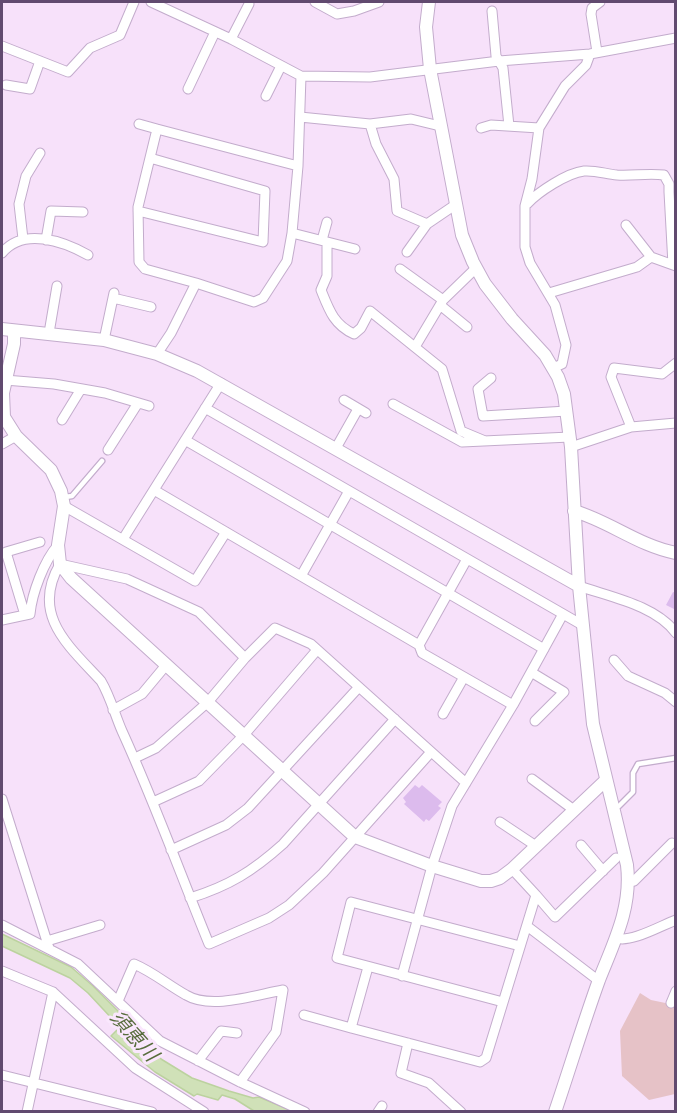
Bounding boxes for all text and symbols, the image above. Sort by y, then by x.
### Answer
water label: 須恵川 [104,1007,162,1067]

